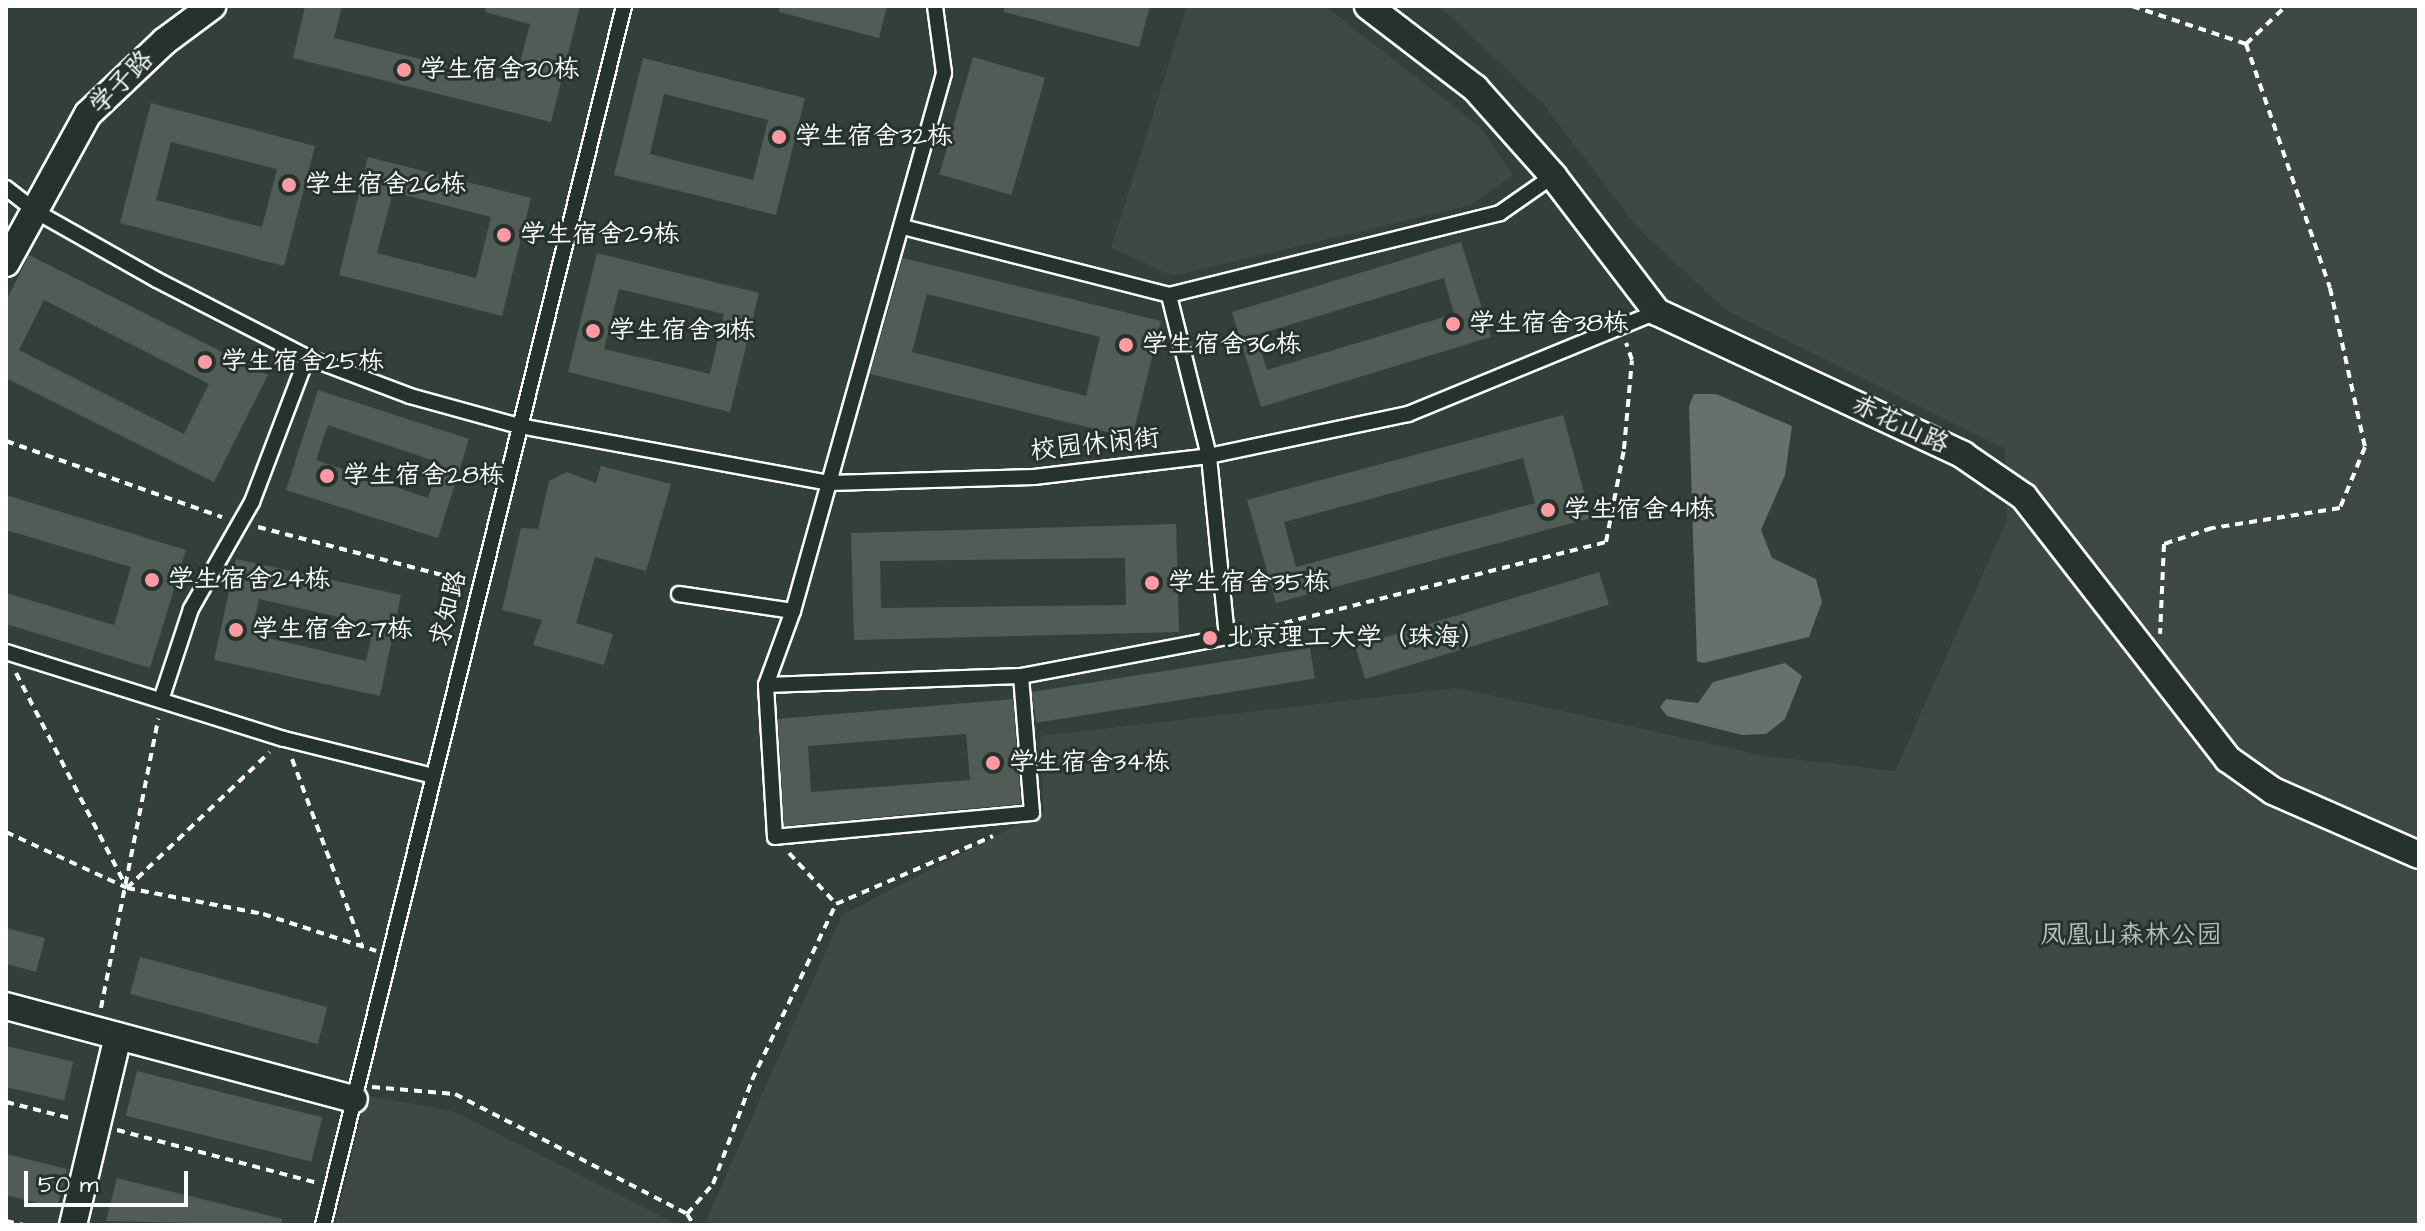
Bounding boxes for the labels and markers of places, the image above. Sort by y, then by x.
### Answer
place label: 学生宿舍30栋 [420,54,580,86]
marker: 学生宿舍30栋 [395,61,413,79]
place label: 学生宿舍32栋 [795,121,953,153]
marker: 学生宿舍32栋 [770,128,788,146]
place label: 学生宿舍26栋 [305,169,466,201]
marker: 学生宿舍26栋 [280,176,298,194]
place label: 学生宿舍29栋 [520,219,680,251]
marker: 学生宿舍29栋 [495,226,513,244]
place label: 学生宿舍38栋 [1469,308,1629,340]
place label: 学生宿舍31栋 [609,315,756,347]
marker: 学生宿舍38栋 [1444,315,1462,333]
marker: 学生宿舍31栋 [584,322,602,340]
place label: 学生宿舍36栋 [1142,329,1302,361]
marker: 学生宿舍36栋 [1117,336,1135,354]
place label: 学生宿舍25栋 [221,346,384,378]
marker: 学生宿舍25栋 [196,353,214,371]
place label: 学生宿舍28栋 [343,460,505,492]
marker: 学生宿舍28栋 [318,467,336,485]
place label: 学生宿舍41栋 [1564,494,1715,526]
marker: 学生宿舍41栋 [1539,501,1557,519]
place label: 学生宿舍24栋 [168,564,331,596]
place label: 学生宿舍35栋 [1168,567,1330,599]
marker: 学生宿舍24栋 [143,571,161,589]
marker: 学生宿舍35栋 [1143,574,1161,592]
place label: 学生宿舍27栋 [252,614,413,646]
marker: 学生宿舍27栋 [227,621,245,639]
place label: 北京理工大学（珠海） [1226,622,1486,654]
marker: 北京理工大学（珠海） [1201,629,1219,647]
place label: 学生宿舍34栋 [1009,747,1170,779]
marker: 学生宿舍34栋 [984,754,1002,772]

